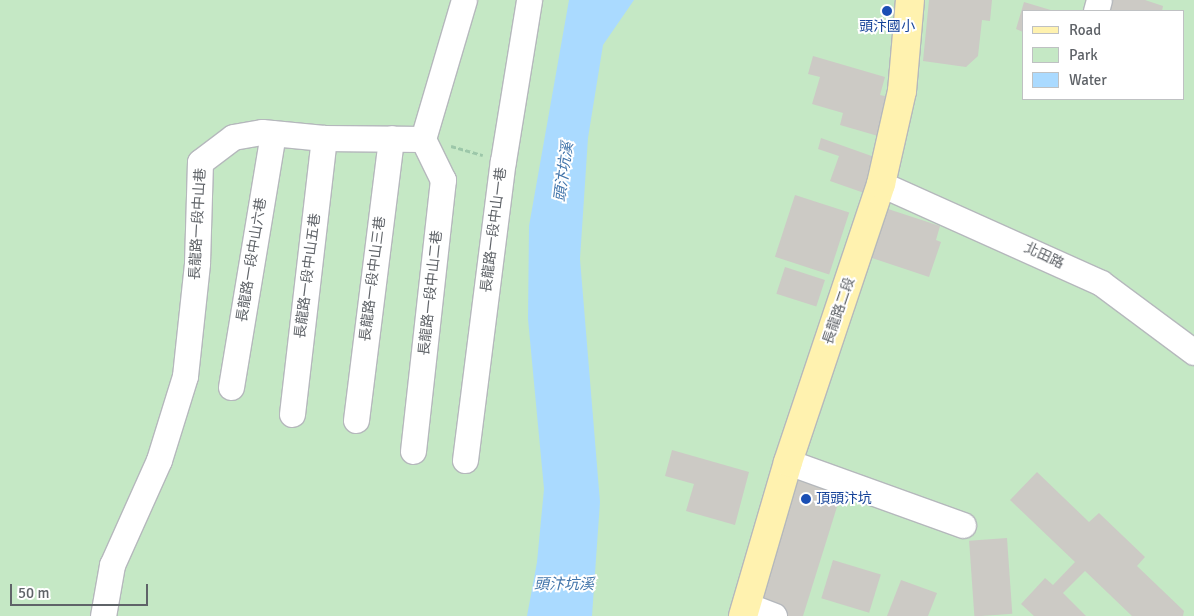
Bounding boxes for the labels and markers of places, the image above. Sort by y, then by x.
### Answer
marker: 頭汴國小 [881,5,893,17]
place label: 頭汴國小 [859,19,915,35]
place label: 頂頭汴坑 [816,491,872,507]
marker: 頂頭汴坑 [800,493,812,505]

